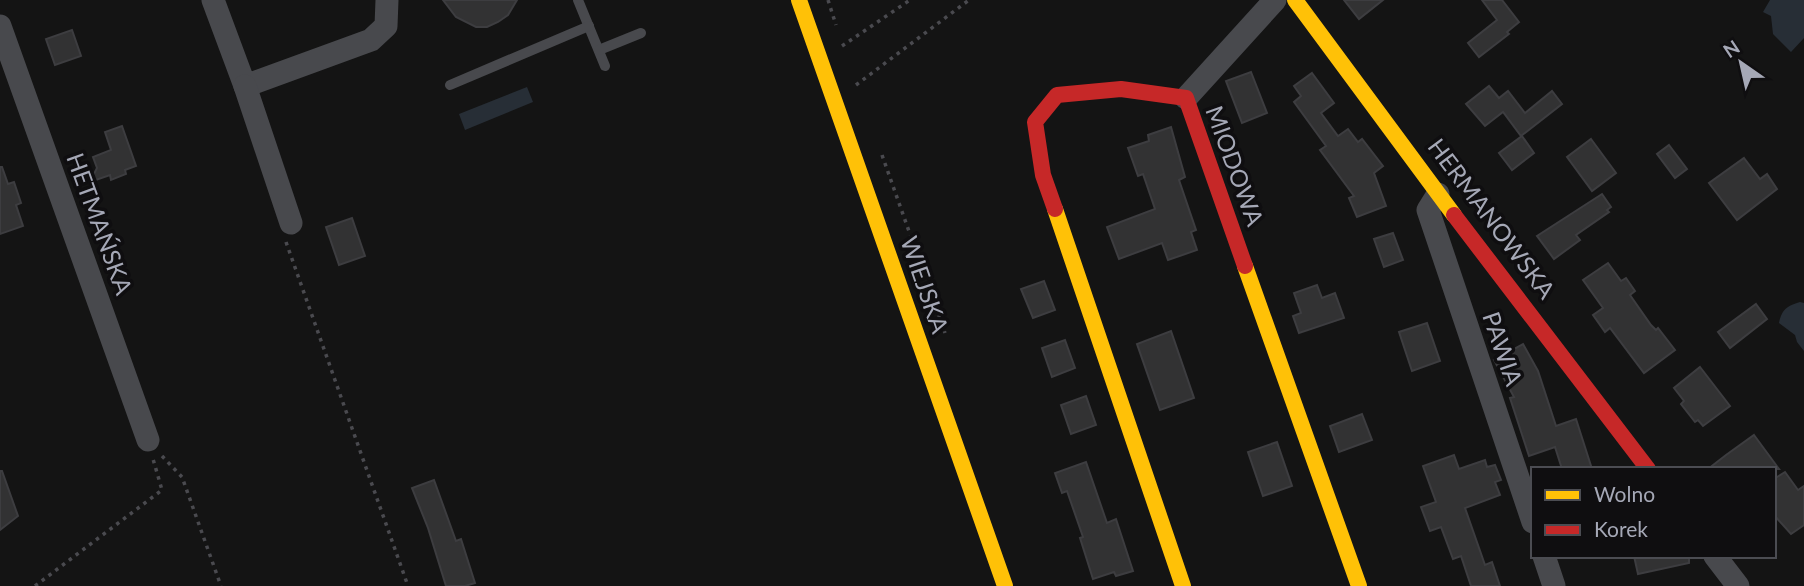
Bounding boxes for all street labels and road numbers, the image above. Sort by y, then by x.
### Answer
street label: MIODOWA [1200,102,1271,230]
street label: HERMANOWSKA [1423,132,1562,304]
street label: HETMAŃSKA [61,149,140,299]
street label: WIEJSKA [895,232,956,338]
street label: PAWIA [1477,308,1530,390]

